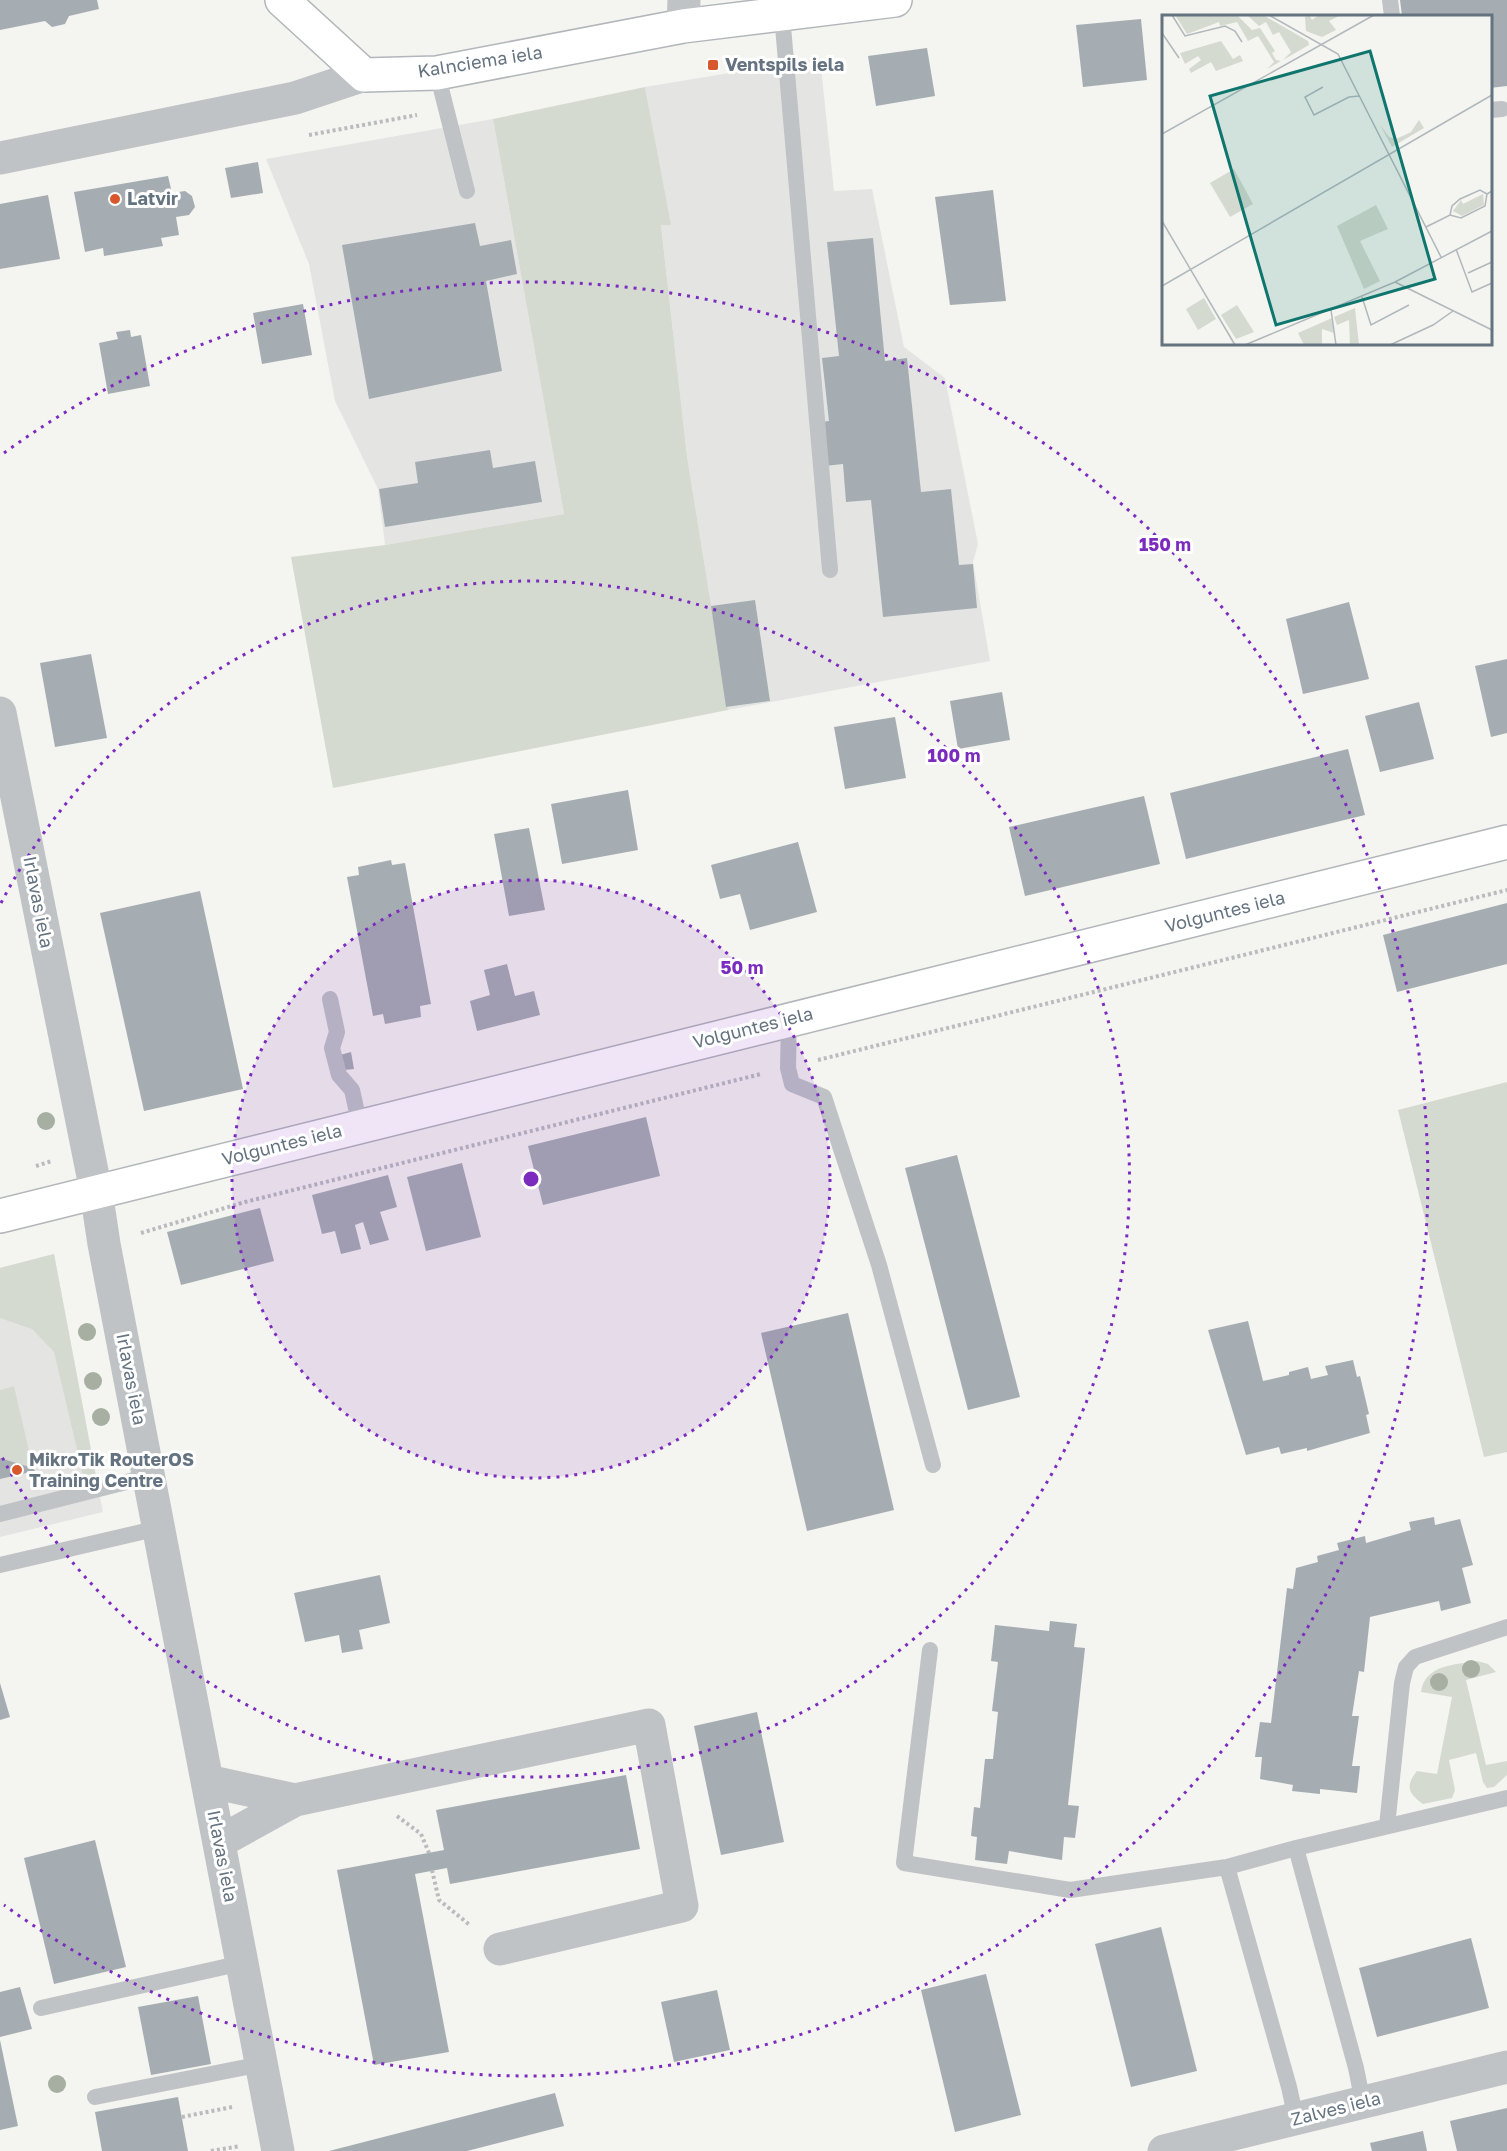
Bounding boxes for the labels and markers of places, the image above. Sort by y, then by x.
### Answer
place label: Ventspils iela [725,53,844,75]
marker: Ventspils iela [706,58,720,72]
place label: Latvir [127,187,178,209]
marker: Latvir [108,192,122,206]
centre of rings [521,1169,541,1189]
place label: MikroTik RouterOS Training Centre [29,1448,194,1491]
marker: MikroTik RouterOS Training Centre [10,1463,24,1477]

